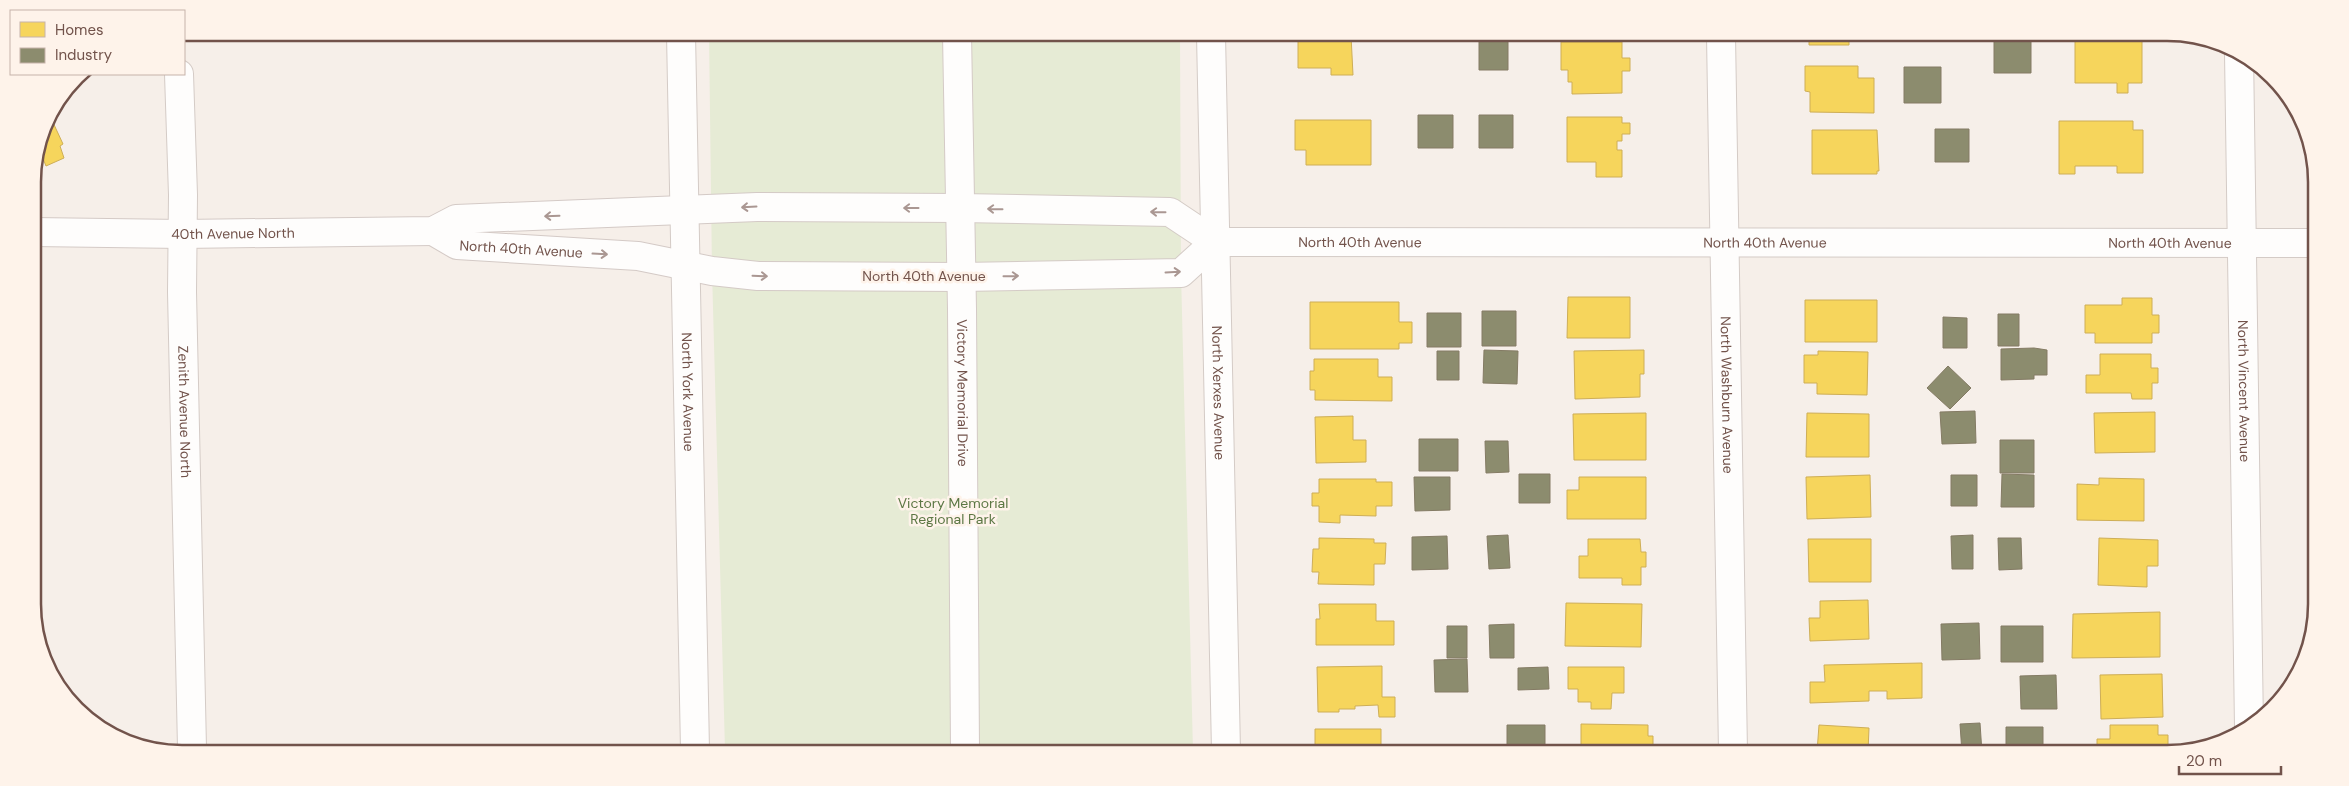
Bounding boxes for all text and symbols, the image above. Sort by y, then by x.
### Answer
legend [10,10,185,75]
text: Homes [55,20,104,40]
text: Industry [55,45,113,65]
one-way arrow [741,203,757,212]
one-way arrow [904,203,920,213]
one-way arrow [988,204,1004,214]
one-way arrow [1150,207,1166,217]
one-way arrow [544,211,560,220]
street label: 40th Avenue North [171,224,295,243]
street label: North 40th Avenue [1298,233,1422,251]
street label: North 40th Avenue [1703,233,1827,252]
street label: North 40th Avenue [2108,234,2232,252]
street label: North 40th Avenue [459,236,583,262]
one-way arrow [591,249,607,258]
street label: North 40th Avenue [862,267,986,285]
one-way arrow [1164,268,1180,277]
one-way arrow [752,271,768,280]
one-way arrow [1002,271,1018,281]
street label: North Washburn Avenue [1717,316,1737,474]
street label: Victory Memorial Drive [953,319,972,467]
street label: North Vincent Avenue [2234,320,2254,462]
street label: North Xerxes Avenue [1208,325,1229,460]
street label: North York Avenue [678,332,698,452]
street label: Zenith Avenue North [174,346,195,478]
park label: Victory Memorial Regional Park [898,494,1008,528]
scale bar [2179,744,2282,776]
text: 20 m [2186,751,2222,771]

